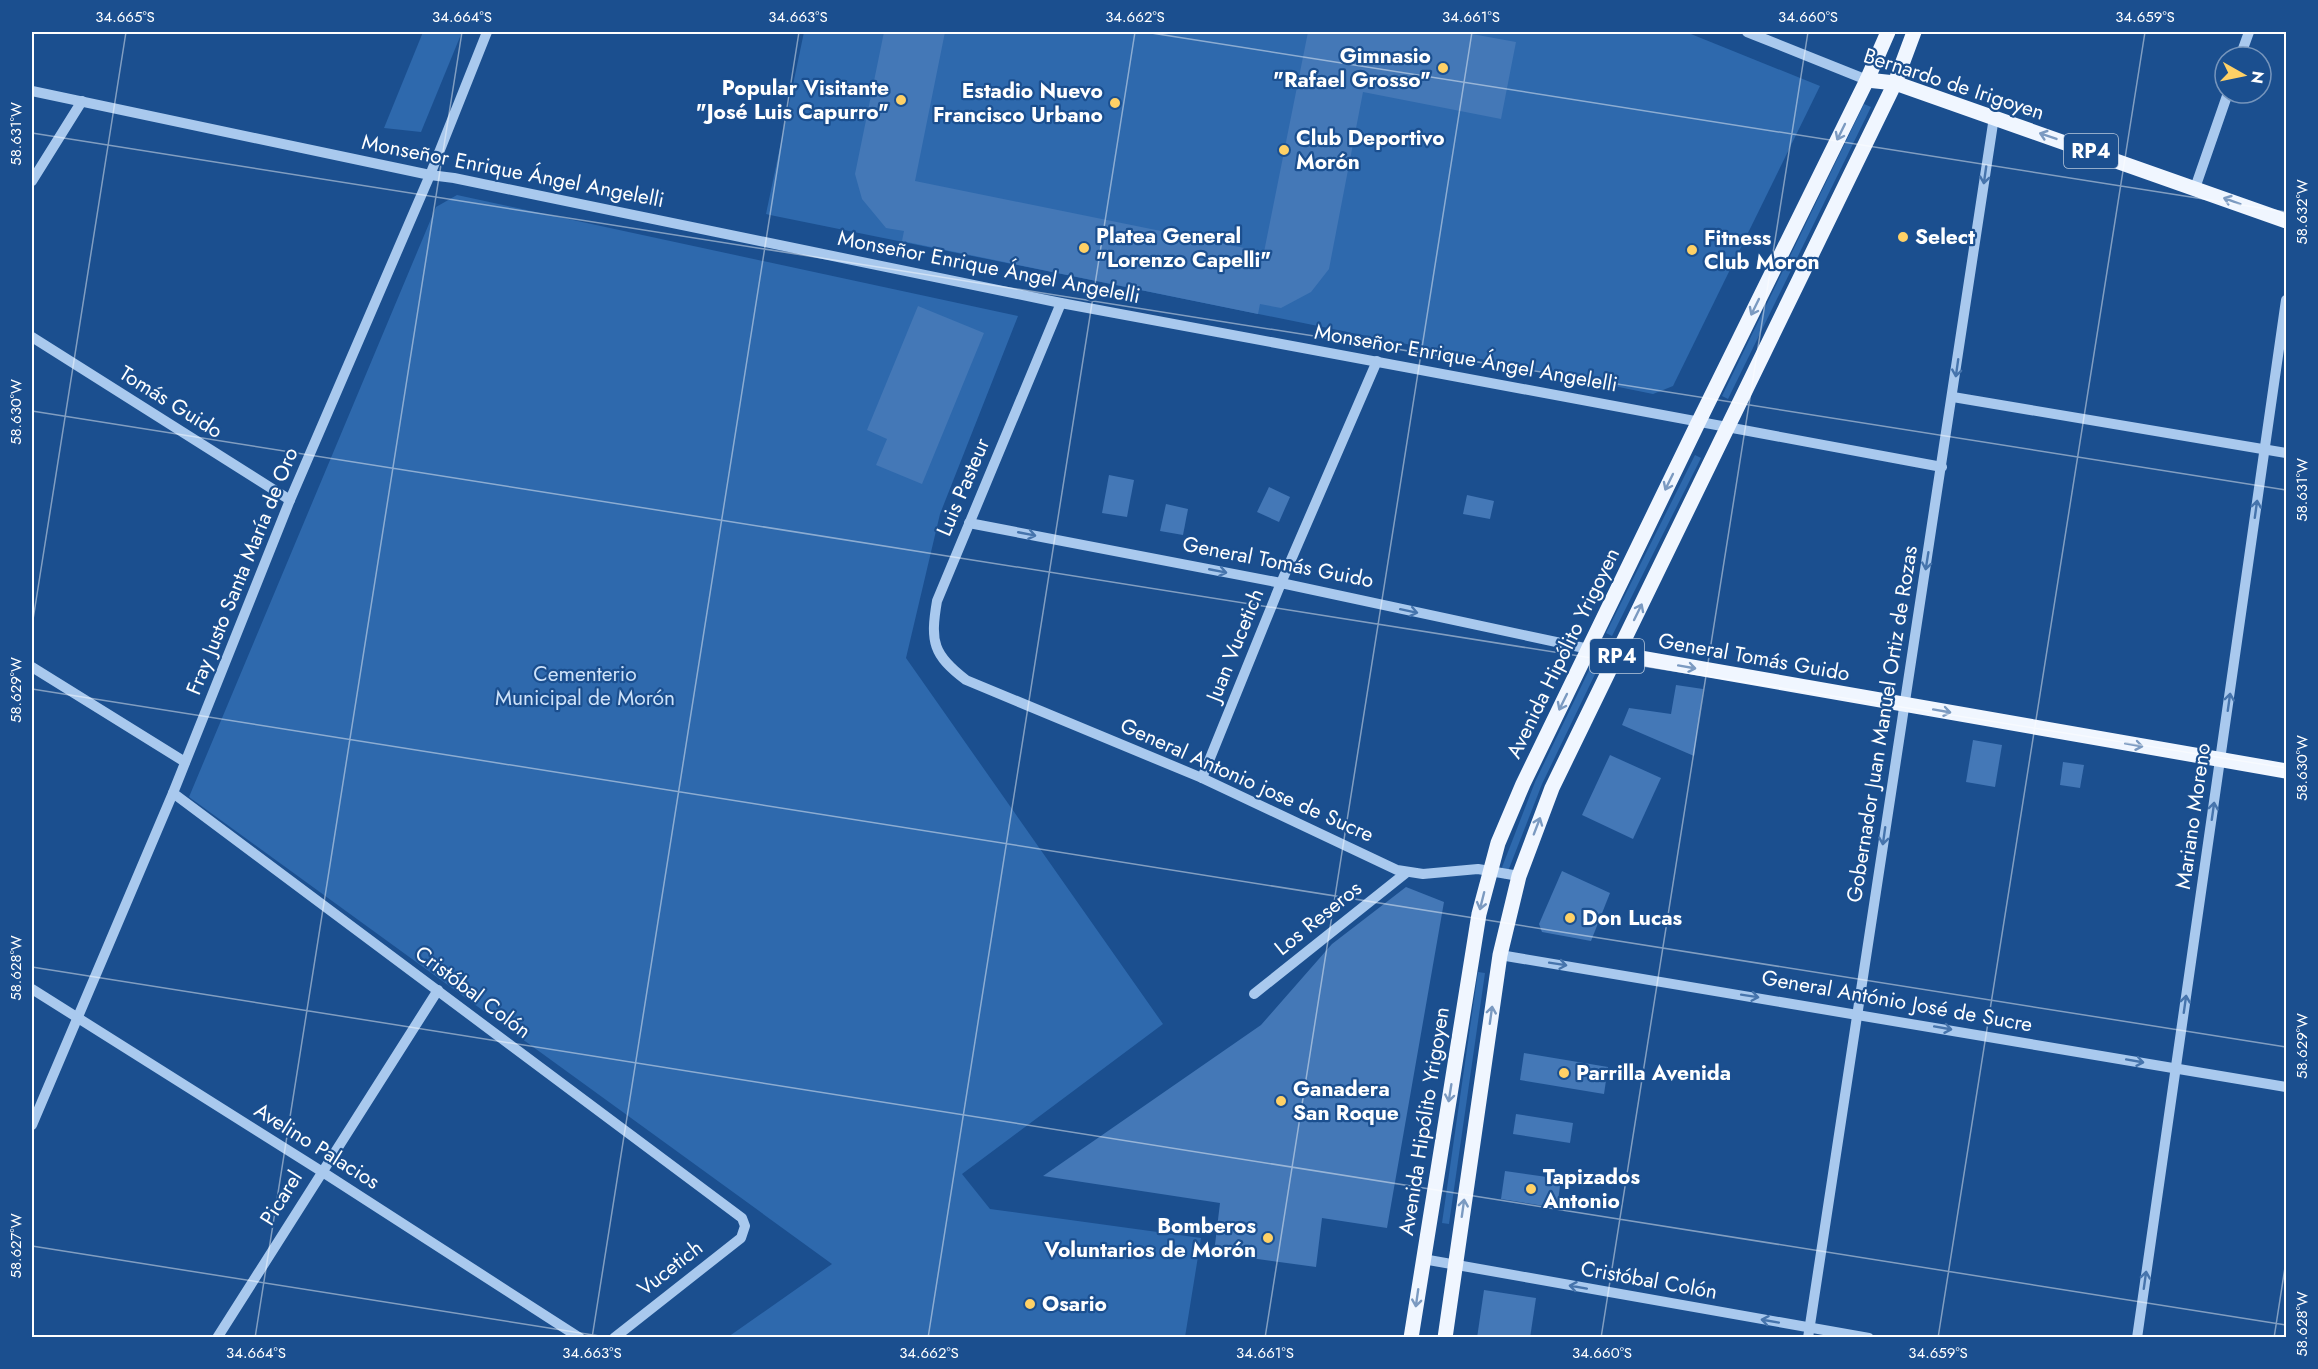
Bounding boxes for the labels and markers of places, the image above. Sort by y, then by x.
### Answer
place label: Gimnasio "Rafael Grosso" [1273,41,1431,95]
marker: Gimnasio "Rafael Grosso" [1436,61,1450,75]
place label: Popular Visitante "José Luis Capurro" [696,73,889,127]
place label: Estadio Nuevo Francisco Urbano [933,76,1103,130]
marker: Popular Visitante "José Luis Capurro" [894,93,908,107]
marker: Estadio Nuevo Francisco Urbano [1108,96,1122,110]
place label: Club Deportivo Morón [1296,123,1445,177]
marker: Club Deportivo Morón [1277,143,1291,157]
place label: Platea General "Lorenzo Capelli" [1096,221,1271,275]
place label: Select [1915,222,1975,252]
place label: Fitness Club Moron [1704,223,1820,277]
marker: Select [1896,230,1910,244]
marker: Platea General "Lorenzo Capelli" [1077,241,1091,255]
marker: Fitness Club Moron [1685,243,1699,257]
place label: Don Lucas [1582,903,1683,933]
marker: Don Lucas [1563,911,1577,925]
place label: Parrilla Avenida [1576,1058,1731,1088]
marker: Parrilla Avenida [1557,1066,1571,1080]
place label: Ganadera San Roque [1293,1074,1399,1128]
marker: Ganadera San Roque [1274,1094,1288,1108]
place label: Tapizados Antonio [1542,1162,1640,1216]
marker: Tapizados Antonio [1524,1182,1538,1196]
place label: Bomberos Voluntarios de Morón [1043,1211,1256,1265]
marker: Bomberos Voluntarios de Morón [1261,1231,1275,1245]
place label: Osario [1042,1289,1107,1319]
marker: Osario [1023,1297,1037,1311]

